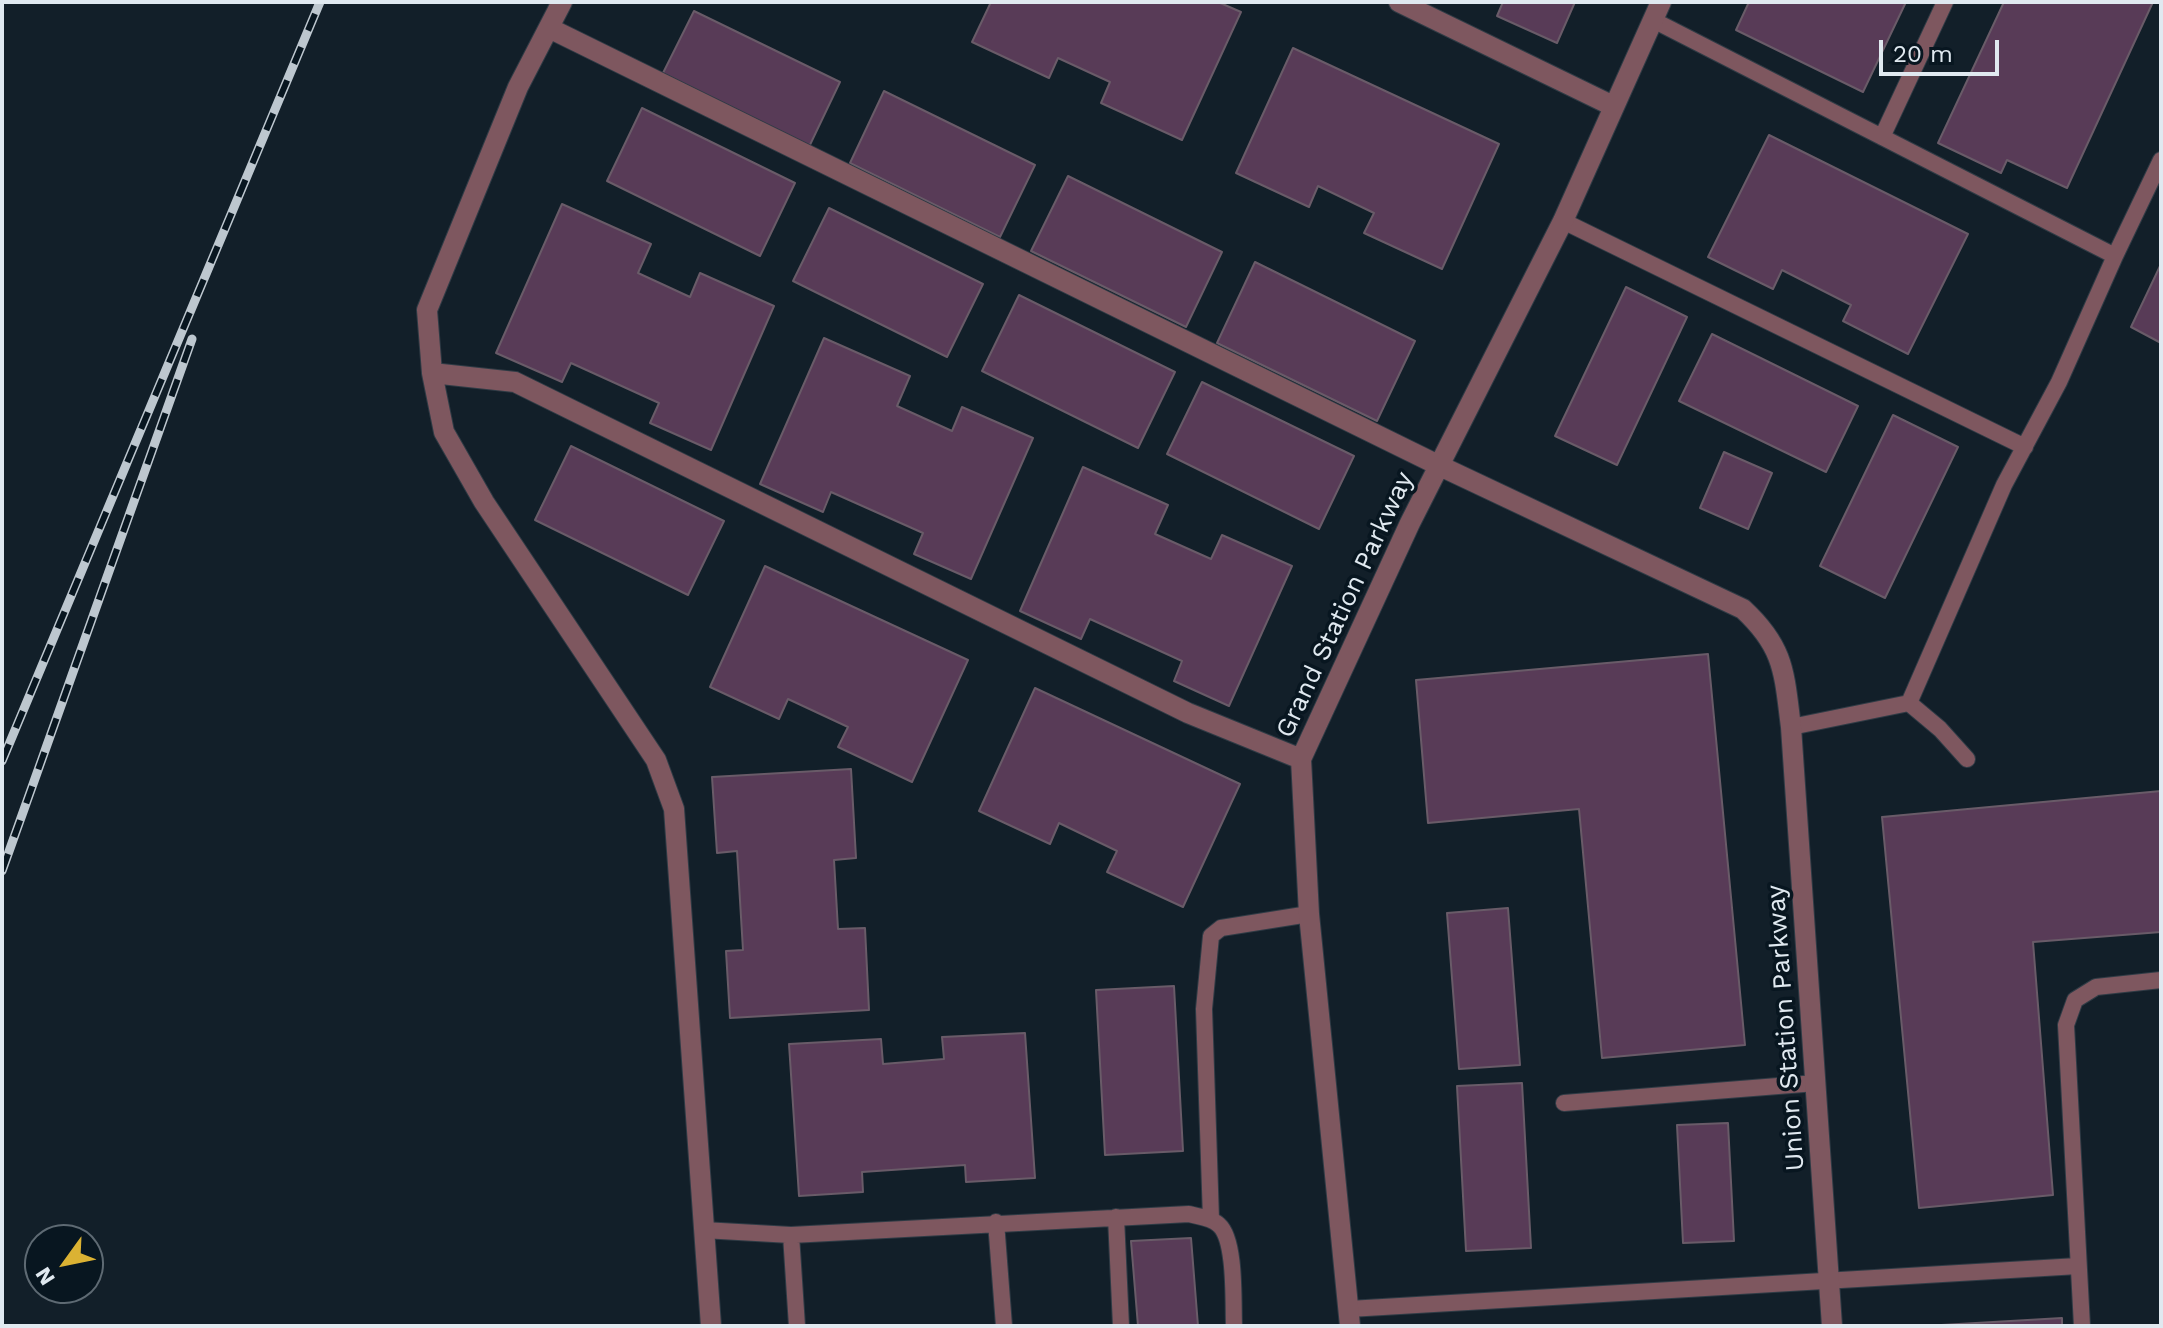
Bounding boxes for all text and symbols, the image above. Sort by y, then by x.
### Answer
scale bar [1883,24,2003,74]
text: 20 m [1893,40,1953,68]
street label: Grand Station Parkway [1270,467,1420,743]
street label: Union Station Parkway [1760,884,1812,1172]
north arrow [24,1224,104,1304]
text: N [30,1263,60,1290]

